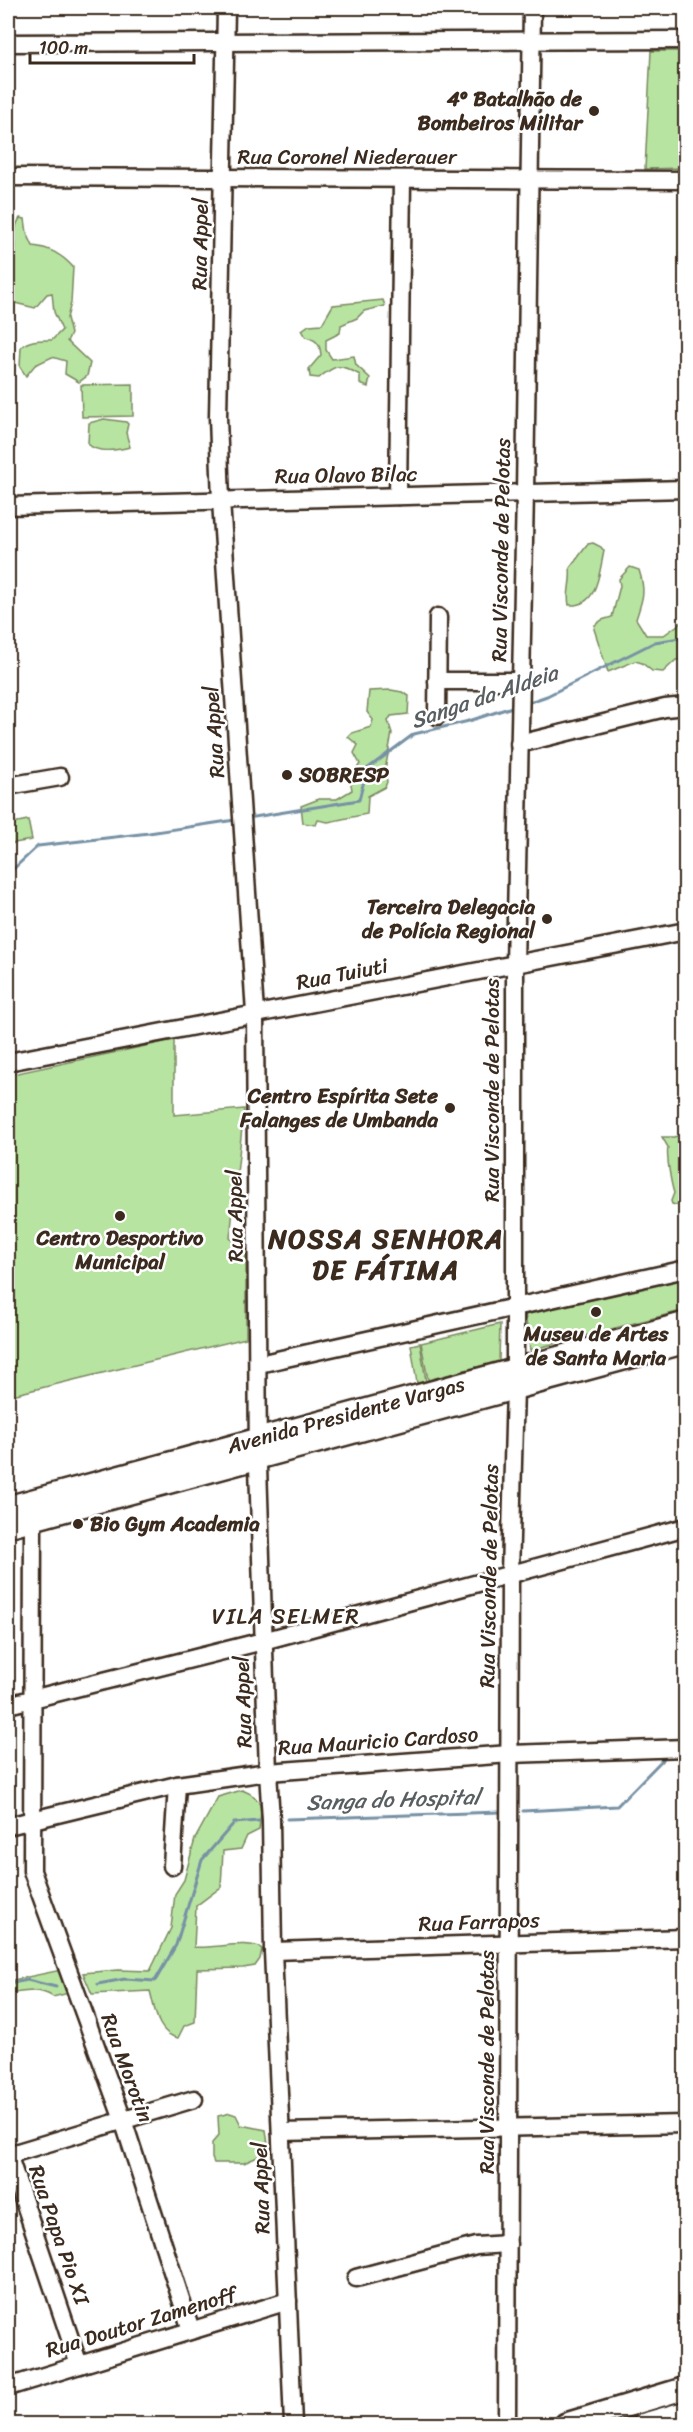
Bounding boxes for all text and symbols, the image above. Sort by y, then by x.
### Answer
scale bar [30,27,194,65]
text: 100 m [39,32,88,64]
place label: 4º Batalhão de Bombeiros Militar [417,80,584,142]
marker: 4º Batalhão de Bombeiros Militar [587,104,601,118]
street label: Rua Coronel Niederauer [237,138,458,176]
street label: Rua Appel [180,197,220,290]
street label: Rua Visconde de Pelotas [480,437,522,662]
street label: Rua Olavo Bilac [275,455,418,495]
water label: Sanga da Aldeia [405,652,565,740]
street label: Rua Appel [192,684,236,779]
place label: SOBRESP [298,756,390,794]
marker: SOBRESP [280,768,294,782]
place label: Terceira Delegacia de Polícia Regional [362,888,536,950]
marker: Terceira Delegacia de Polícia Regional [540,912,554,926]
street label: Rua Tuiuti [293,946,392,1001]
street label: Rua Visconde de Pelotas [473,978,511,1202]
place label: Centro Espírita Sete Falanges de Umbanda [239,1077,438,1139]
marker: Centro Espírita Sete Falanges de Umbanda [443,1101,457,1115]
street label: Rua Appel [215,1169,255,1262]
marker: Centro Desportivo Municipal [113,1209,127,1223]
district label: NOSSA SENHORA DE FÁTIMA [267,1215,504,1294]
place label: Centro Desportivo Municipal [36,1219,204,1281]
marker: Museu de Artes de Santa Maria [589,1305,603,1319]
place label: Museu de Artes de Santa Maria [523,1315,669,1377]
street label: Avenida Presidente Vargas [222,1365,470,1465]
street label: Rua Visconde de Pelotas [468,1463,510,1688]
place label: Bio Gym Academia [90,1505,260,1543]
marker: Bio Gym Academia [71,1517,85,1531]
district label: VILA SELMER [212,1597,360,1636]
street label: Rua Appel [222,1654,264,1749]
street label: Rua Mauricio Cardoso [277,1715,480,1767]
water label: Sanga do Hospital [306,1777,485,1822]
street label: Rua Farrapos [418,1901,541,1943]
street label: Rua Visconde de Pelotas [468,1950,506,2174]
street label: Rua Morotin [90,2008,164,2128]
street label: Rua Appel [240,2140,282,2235]
street label: Rua Papa Pio XI [17,2160,101,2312]
street label: Rua Doutor Zamenoff [41,2274,244,2369]

